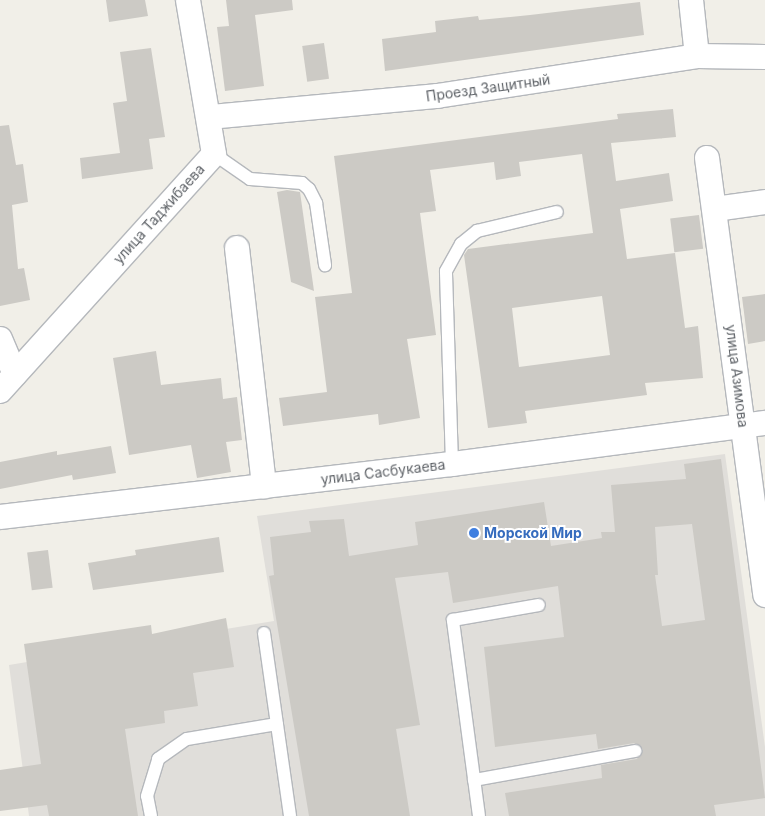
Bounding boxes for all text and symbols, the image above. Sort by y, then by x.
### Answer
street label: Проезд Защитный [425,71,551,105]
street label: улица Таджибаева [110,161,208,267]
street label: улица Азимова [722,324,752,428]
street label: улица Сасбукаева [320,456,446,488]
place label: Морской Мир [484,525,582,541]
marker: Морской Мир [468,527,480,539]

